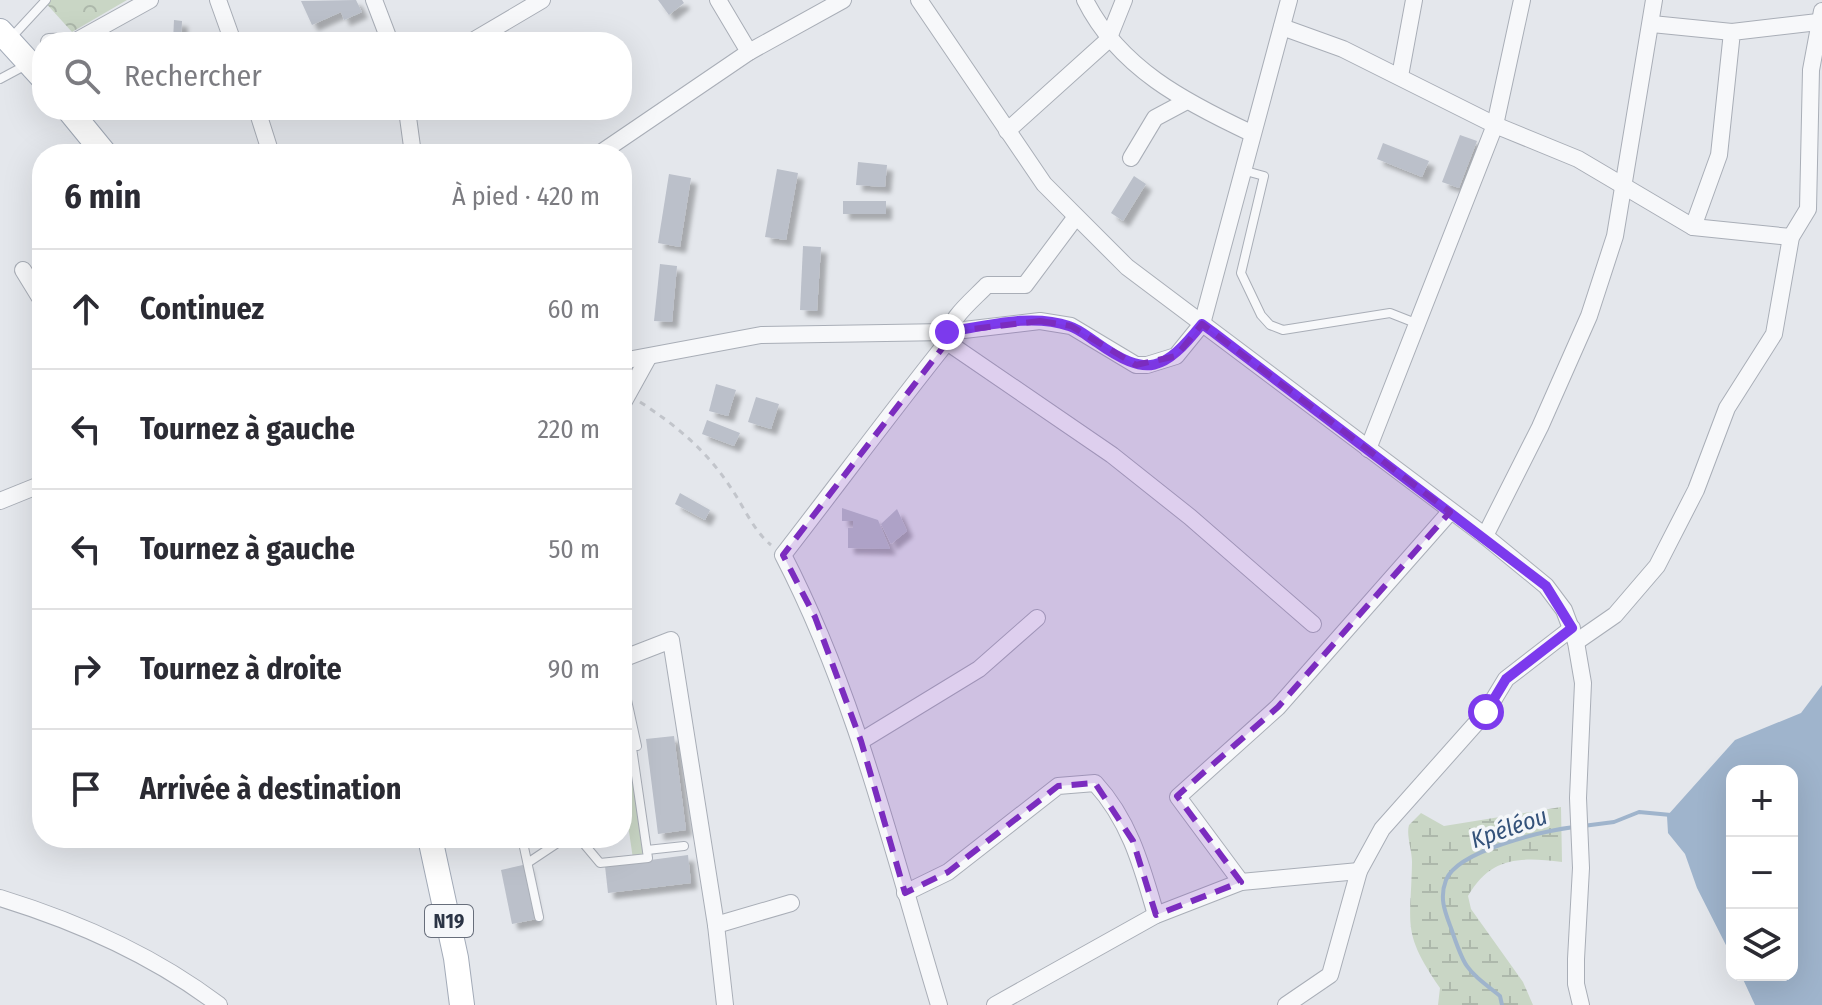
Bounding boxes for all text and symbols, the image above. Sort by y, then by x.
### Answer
search box [32,32,632,120]
icon: search [60,54,104,98]
text: Rechercher [124,58,262,94]
text: 6 min [64,176,141,217]
text: À pied · 420 m [452,181,600,212]
icon: ahead [64,287,108,331]
text: Continuez [140,291,264,327]
text: 60 m [547,294,600,325]
route end [929,314,965,350]
icon: left [64,407,108,451]
text: Tournez à gauche [140,411,355,447]
text: 220 m [537,414,600,445]
icon: left [64,527,108,571]
text: Tournez à gauche [140,531,355,567]
text: 50 m [548,534,600,565]
icon: right [64,647,108,691]
text: Tournez à droite [140,651,342,687]
text: 90 m [548,654,600,685]
route start [1468,694,1504,730]
map controls [1726,765,1798,981]
button: + [1726,765,1798,837]
icon: arrive [64,767,108,811]
text: Arrivée à destination [140,771,401,807]
water label: Kpéléou [1467,802,1551,854]
button: − [1726,837,1798,909]
road number: N19 [425,905,473,937]
button: layers [1726,909,1798,981]

